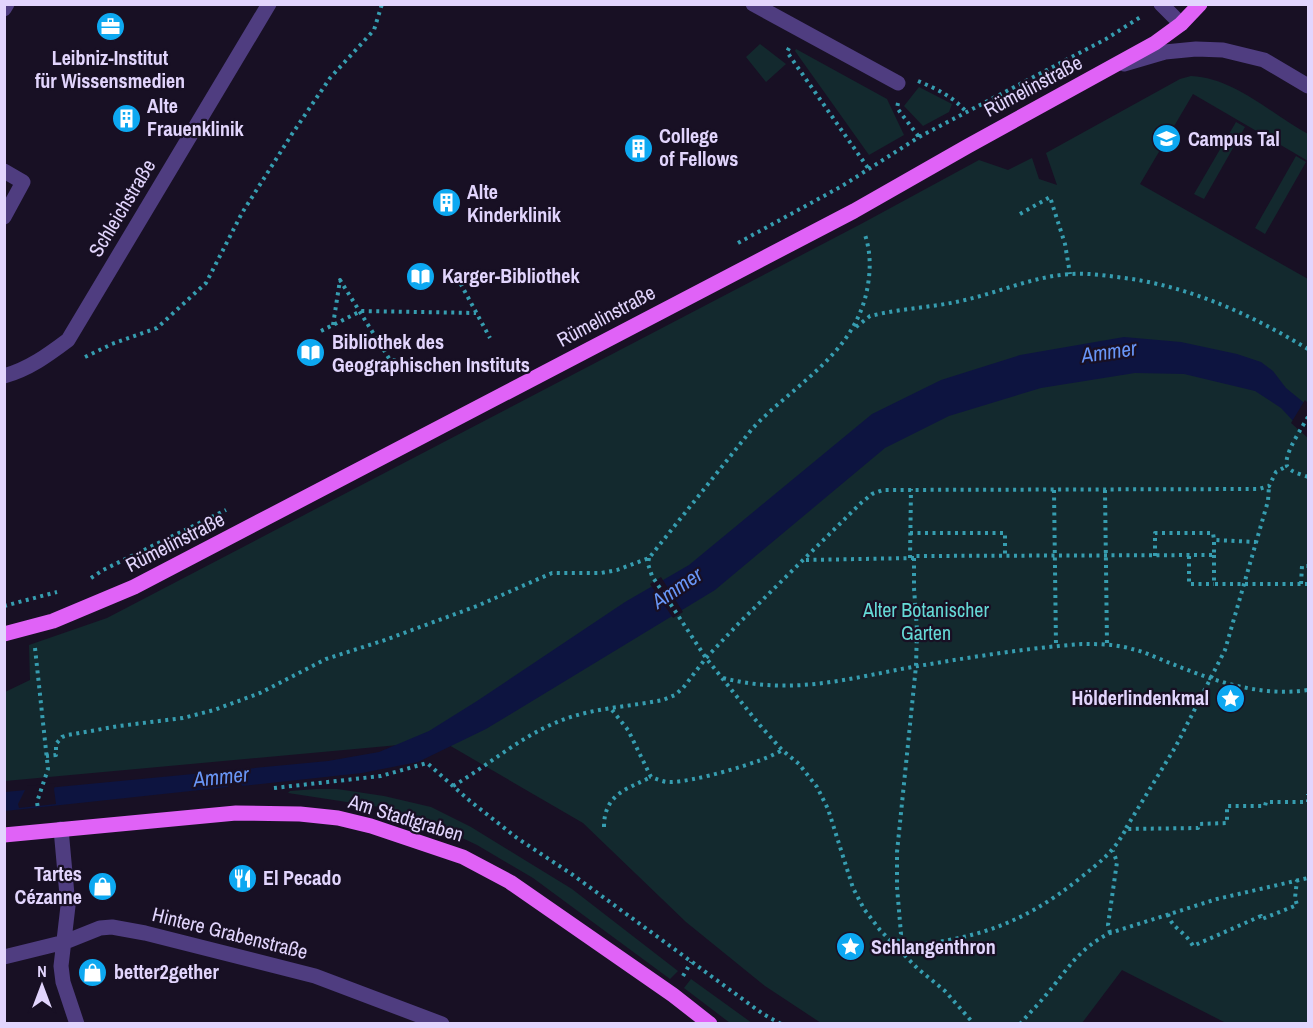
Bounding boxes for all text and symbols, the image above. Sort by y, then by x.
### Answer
office icon: Leibniz-Institut für Wissensmedien [94,11,126,43]
place label: Leibniz-Institut für Wissensmedien [35,44,185,94]
street label: Rümelinstraße [979,48,1087,123]
place label: Alte Frauenklinik [147,92,244,142]
building icon: Alte Frauenklinik [110,102,142,134]
place label: College of Fellows [659,122,738,172]
school or university icon: Campus Tal [1151,123,1183,155]
place label: Campus Tal [1188,125,1280,152]
building icon: College of Fellows [622,132,654,164]
street label: Schleichstraße [82,154,161,262]
place label: Alte Kinderklinik [467,178,562,228]
building icon: Alte Kinderklinik [430,187,462,219]
library icon: Karger-Bibliothek [405,260,437,292]
place label: Karger-Bibliothek [442,262,580,289]
street label: Rümelinstraße [552,278,660,353]
place label: Bibliothek des Geographischen Instituts [332,328,530,378]
water label: Ammer [1078,333,1140,370]
library icon: Bibliothek des Geographischen Instituts [295,337,327,369]
street label: Rümelinstraße [121,505,229,578]
water label: Ammer [645,559,709,616]
park label: Alter Botanischer Garten [862,596,989,646]
place icon: Hölderlindenkmal [1214,682,1246,714]
place label: Hölderlindenkmal [1071,684,1209,711]
water label: Ammer [191,759,251,794]
street label: Am Stadtgraben [345,787,467,848]
place label: Tartes Cézanne [15,860,82,910]
restaurant icon: El Pecado [226,862,258,894]
place label: El Pecado [263,864,341,891]
shop icon: Tartes Cézanne [87,870,119,902]
street label: Hintere Grabenstraße [149,900,311,965]
place icon: Schlangenthron [834,931,866,963]
place label: Schlangenthron [871,933,996,960]
north arrow [12,956,72,1016]
shop icon: better2gether [77,956,109,988]
place label: better2gether [114,958,219,985]
text: N [37,960,47,982]

